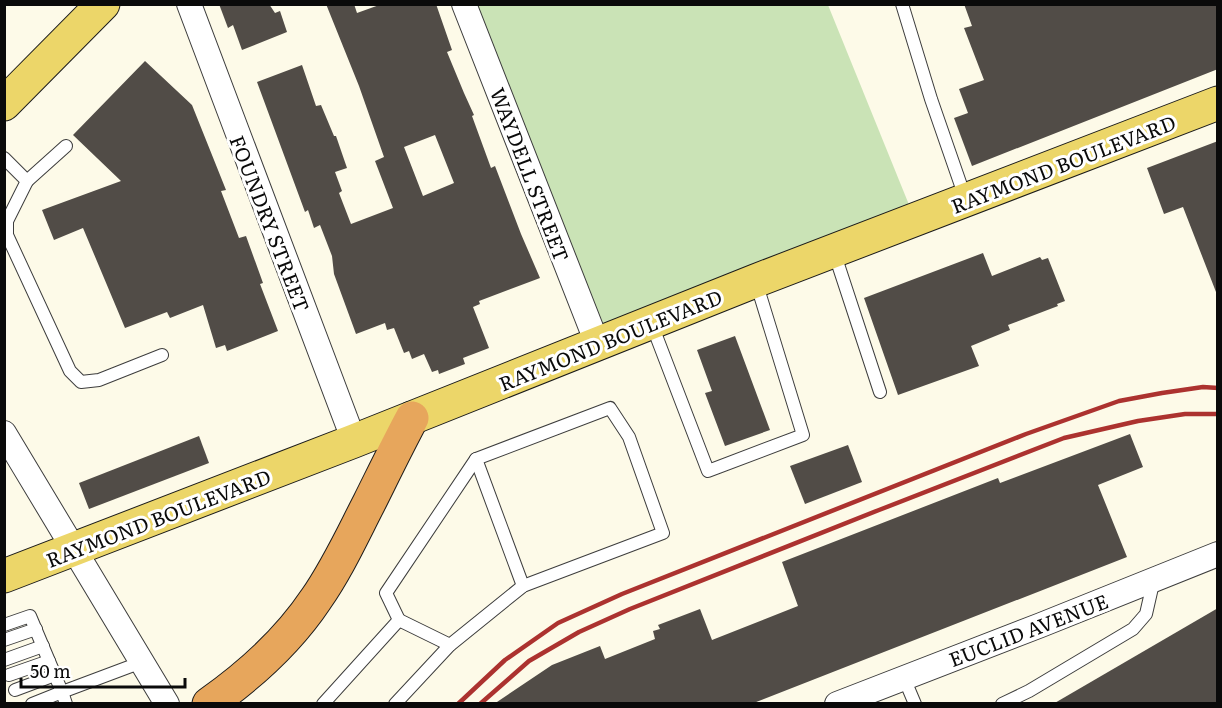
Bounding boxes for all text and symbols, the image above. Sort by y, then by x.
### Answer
street label: WAYDELL STREET [484,83,578,265]
street label: RAYMOND BOULEVARD [946,106,1180,220]
street label: FOUNDRY STREET [224,130,318,316]
street label: RAYMOND BOULEVARD [494,280,726,398]
street label: RAYMOND BOULEVARD [41,460,275,574]
street label: EUCLID AVENUE [944,585,1112,673]
scale bar [21,651,184,689]
text: 50 m [30,657,71,684]

